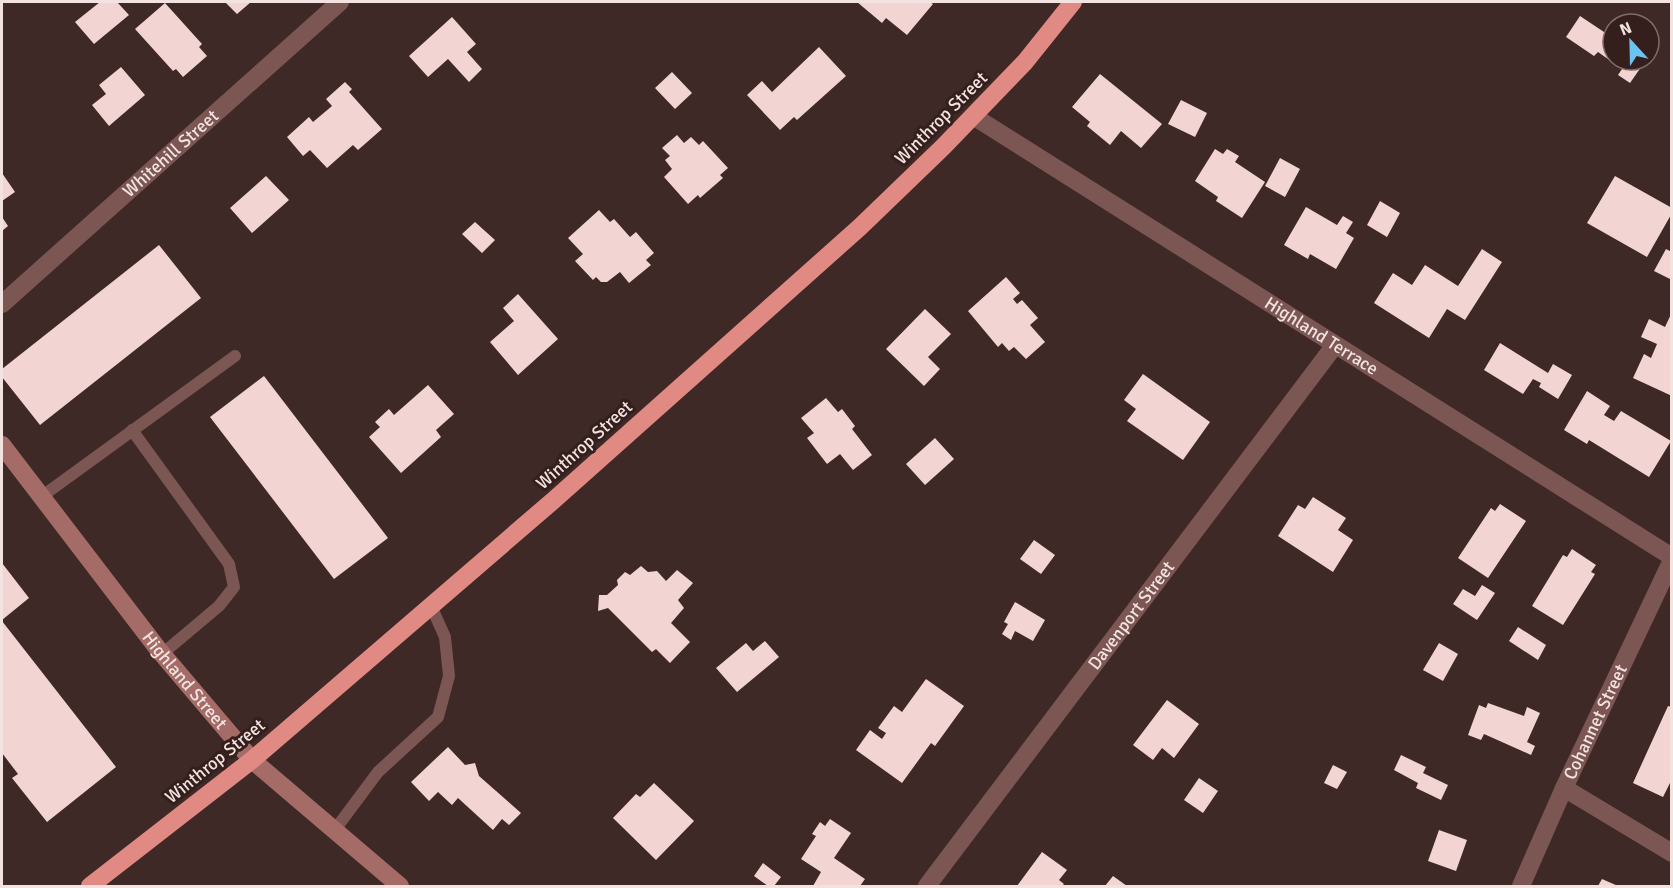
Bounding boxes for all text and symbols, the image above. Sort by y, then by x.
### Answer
north arrow [1601,12,1661,72]
text: N [1617,18,1635,40]
street label: Winthrop Street [890,67,992,169]
street label: Whitehill Street [118,105,223,202]
street label: Highland Terrace [1261,292,1382,380]
street label: Winthrop Street [531,396,637,494]
street label: Davenport Street [1083,557,1179,674]
street label: Highland Street [137,627,232,734]
street label: Cohannet Street [1559,661,1632,783]
street label: Winthrop Street [161,714,269,808]

